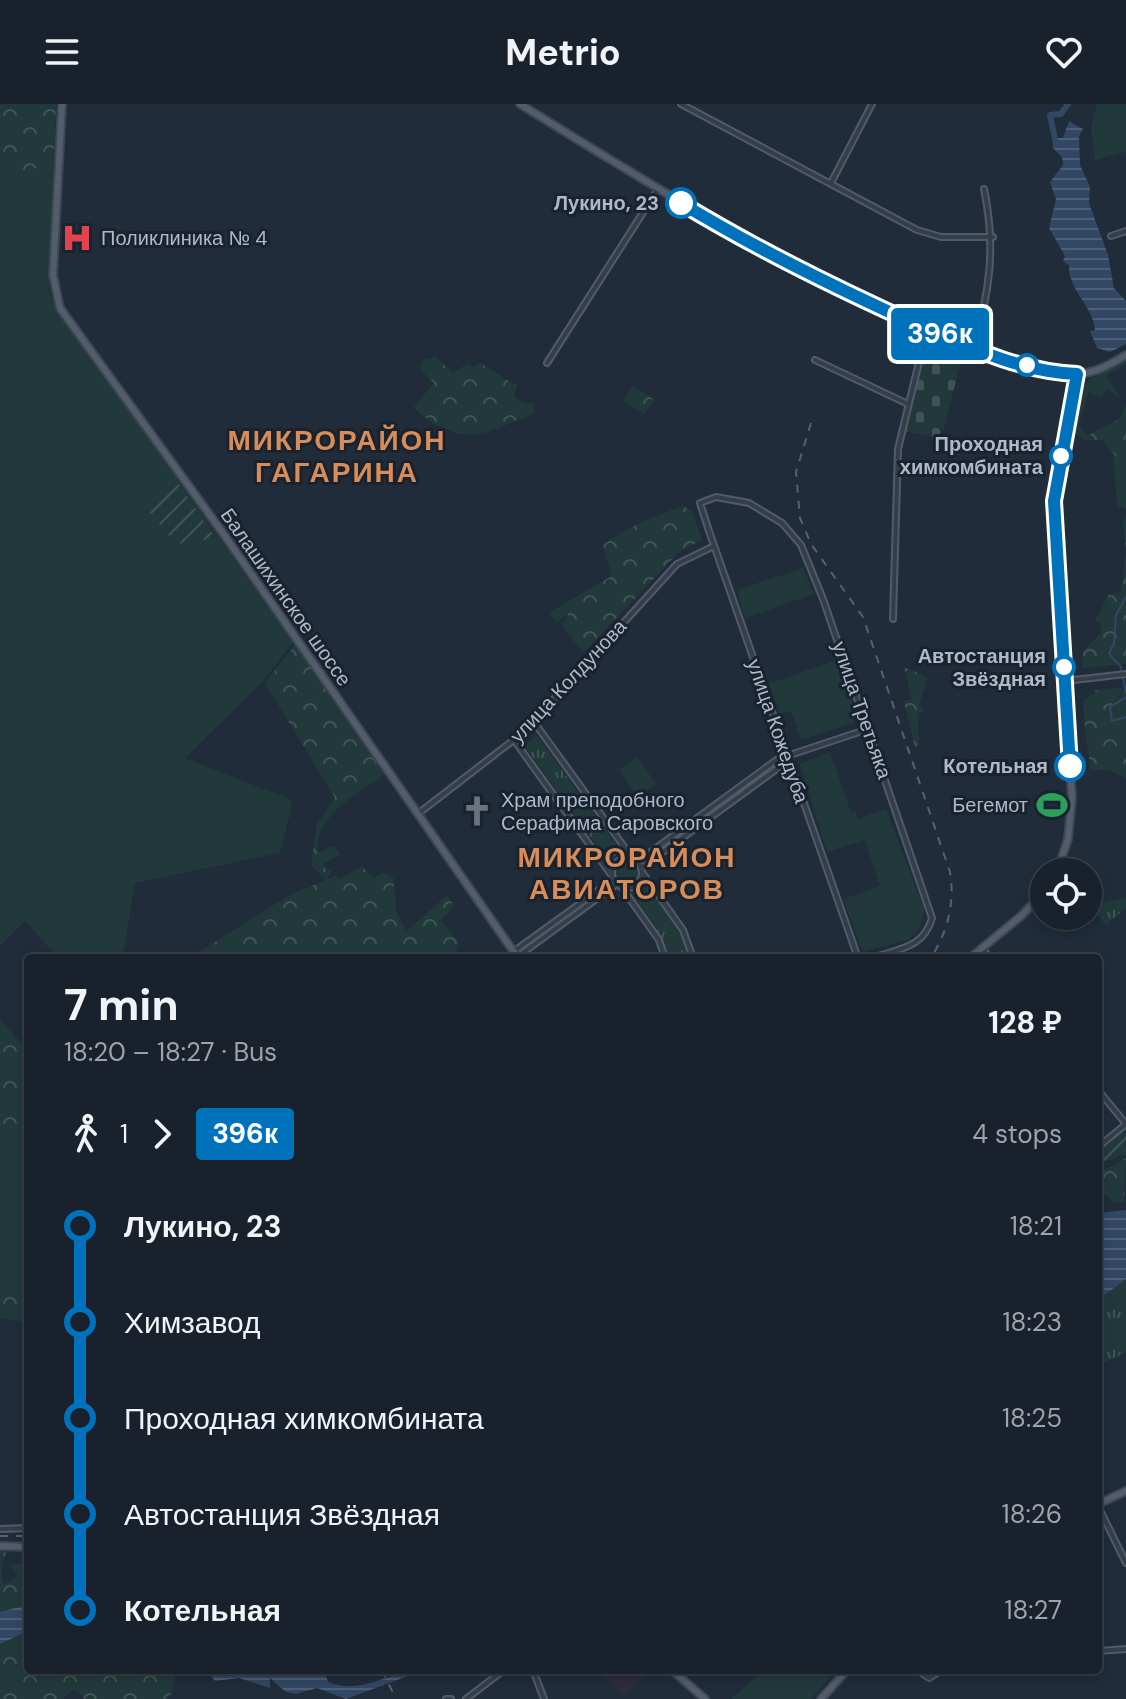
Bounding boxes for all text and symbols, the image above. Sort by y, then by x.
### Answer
text: Metrio [505,29,621,76]
icon: menu [40,30,84,74]
icon: heart [1042,30,1086,74]
marker: Лукино, 23 [666,188,696,218]
place label: Лукино, 23 [554,190,659,216]
hospital icon: Поликлиника № 4 [60,221,94,255]
place label: Поликлиника № 4 [101,225,267,251]
line badge: 396к [884,308,996,360]
text: 396к [907,315,973,352]
unlabelled marker [1016,354,1038,376]
district label: МИКРОРАЙОН ГАГАРИНА [227,422,447,491]
place label: Проходная химкомбината [900,431,1044,480]
marker: Проходная химкомбината [1050,445,1072,467]
street label: Балашихинское шоссе [215,503,357,691]
street label: улица Колдунова [504,613,633,748]
street label: улица Третьяка [826,638,898,783]
place label: Автостанция Звёздная [918,643,1046,692]
street label: улица Кожедуба [741,655,815,807]
marker: Автостанция Звёздная [1053,656,1075,678]
marker: Котельная [1055,751,1085,781]
place label: Котельная [943,753,1048,779]
place label: Храм преподобного Серафима Саровского [501,787,713,836]
sports icon: Бегемот [1035,788,1069,822]
place label: Бегемот [952,792,1028,818]
church icon: Храм преподобного Серафима Саровского [460,794,494,828]
district label: МИКРОРАЙОН АВИАТОРОВ [517,839,737,908]
map controls [1030,858,1102,930]
button: locate [1030,858,1102,930]
text: 7 min [64,976,179,1034]
text: 128 ₽ [988,1003,1062,1042]
text: 18:20 – 18:27 · Bus [64,1035,277,1069]
icon: walk [64,1112,108,1156]
icon: forward [140,1112,184,1156]
text: 396к [212,1115,278,1152]
text: 1 [120,1117,128,1151]
text: 4 stops [972,1117,1062,1151]
text: Лукино, 23 [124,1207,281,1246]
text: 18:21 [1010,1209,1062,1243]
text: Химзавод [124,1303,261,1342]
text: 18:23 [1002,1305,1062,1339]
text: Проходная химкомбината [124,1399,484,1438]
text: 18:25 [1002,1401,1062,1435]
text: Автостанция Звёздная [124,1495,440,1534]
text: 18:26 [1002,1497,1062,1531]
text: Котельная [124,1591,281,1630]
text: 18:27 [1004,1593,1062,1627]

